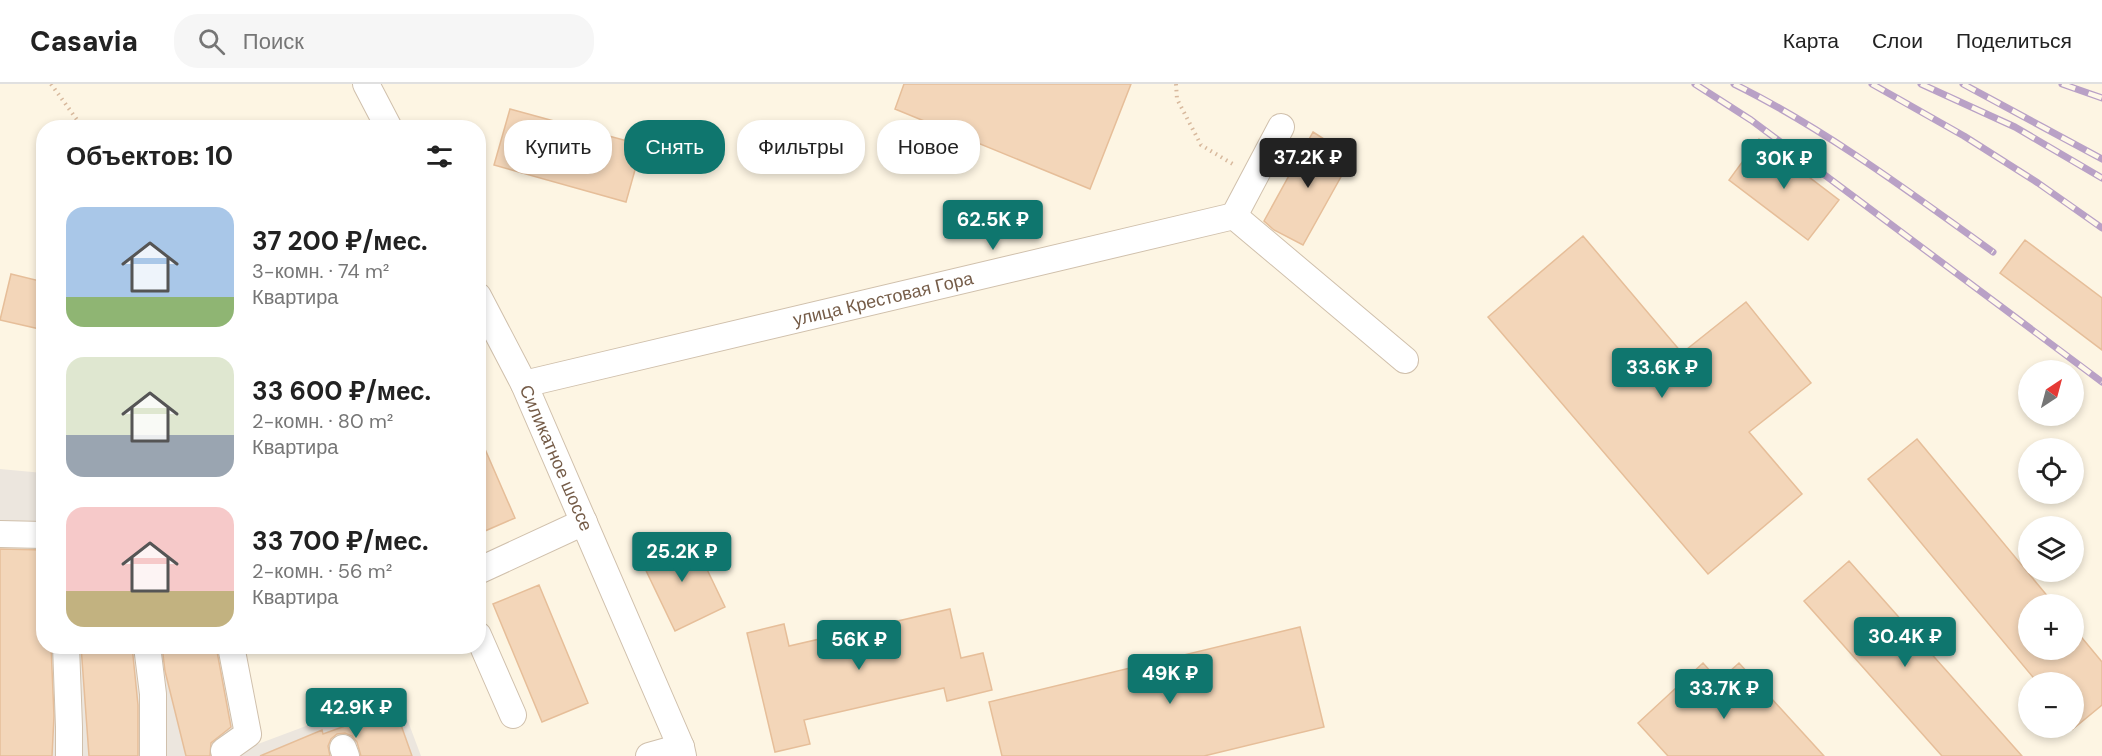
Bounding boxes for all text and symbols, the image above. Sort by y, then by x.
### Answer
search box [174,14,594,68]
text: Casavia [30,23,138,60]
icon: search [195,25,228,58]
text: Поиск [243,27,304,56]
text: Карта [1783,27,1839,55]
text: Слои [1872,27,1923,55]
text: Поделиться [1956,27,2072,55]
chip: Купить [504,120,612,174]
chip: Снять [624,120,725,174]
chip: Фильтры [737,120,865,174]
chip: Новое [877,120,980,174]
pin: 37.2K ₽ [1253,138,1363,189]
text: Объектов: 10 [66,139,233,173]
pin: 30K ₽ [1742,139,1826,190]
icon: filters [423,140,456,173]
text: 37.2K ₽ [1274,144,1342,170]
text: 30K ₽ [1756,145,1812,171]
pin: 62.5K ₽ [938,200,1048,251]
text: 62.5K ₽ [957,206,1029,232]
text: 37 200 ₽/мес. [252,224,428,258]
icon: home [114,231,186,303]
text: 3-комн. · 74 m² [252,258,389,284]
street label: улица Крестовая Гора [791,266,977,332]
text: Квартира [252,284,338,310]
pin: 33.6K ₽ [1607,348,1717,399]
text: 33.6K ₽ [1626,354,1698,380]
north arrow [2018,360,2084,426]
map controls [2018,360,2084,738]
text: 33 600 ₽/мес. [252,374,431,408]
icon: home [114,381,186,453]
street label: Силикатное шоссе [514,381,598,535]
text: 2-комн. · 80 m² [252,408,393,434]
text: Квартира [252,434,338,460]
button: locate [2018,438,2084,504]
button: layers [2018,516,2084,582]
text: 33 700 ₽/мес. [252,524,428,558]
icon: home [114,531,186,603]
pin: 25.2K ₽ [627,532,737,583]
text: 25.2K ₽ [646,538,718,564]
text: 2-комн. · 56 m² [252,558,392,584]
text: Квартира [252,584,338,610]
button: + [2018,594,2084,660]
pin: 30.4K ₽ [1850,617,1960,668]
pin: 56K ₽ [817,620,901,671]
text: 30.4K ₽ [1868,623,1942,649]
text: 56K ₽ [831,626,887,652]
pin: 49K ₽ [1128,654,1212,705]
text: 49K ₽ [1142,660,1198,686]
pin: 33.7K ₽ [1669,669,1779,720]
button: − [2018,672,2084,738]
text: 33.7K ₽ [1689,675,1759,701]
pin: 42.9K ₽ [301,688,411,739]
text: 42.9K ₽ [320,694,392,720]

